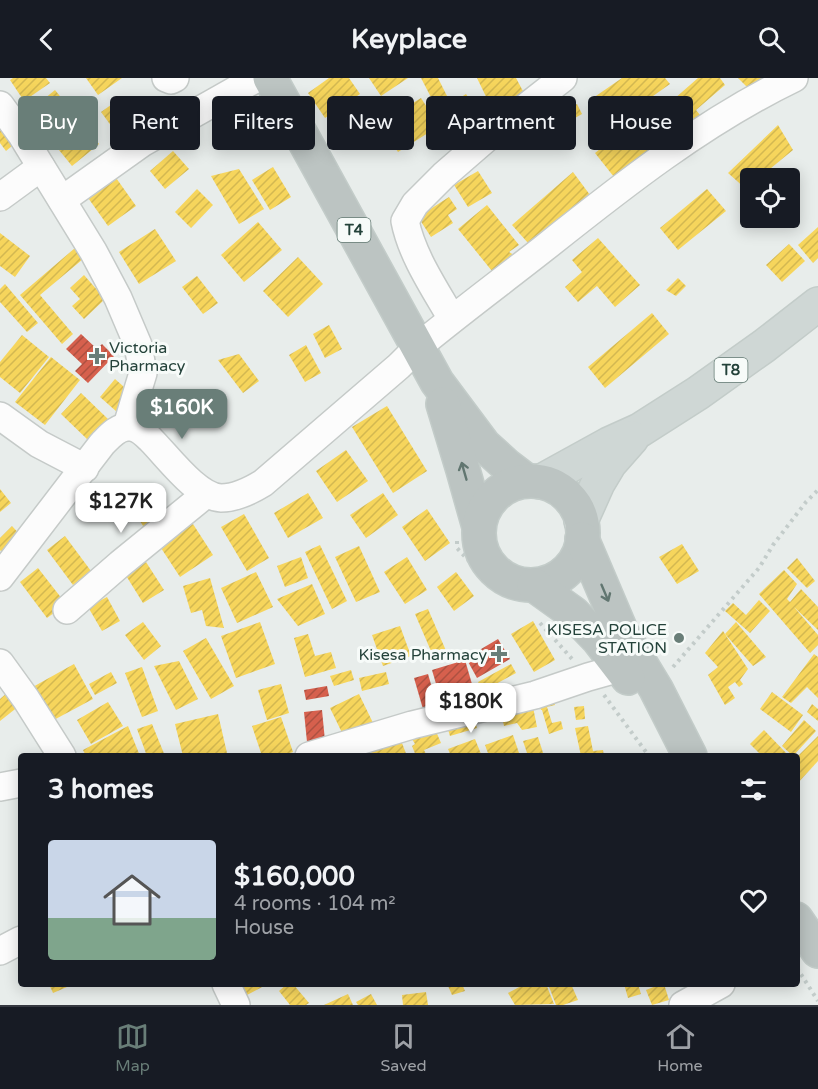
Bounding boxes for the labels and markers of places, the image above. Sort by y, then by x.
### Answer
place label: Victoria Pharmacy [109,338,186,376]
marker: Victoria Pharmacy [90,349,104,363]
pin: $160K [140,389,224,440]
pin: $127K [79,483,163,534]
place label: KISESA POLICE STATION [547,620,667,658]
marker: KISESA POLICE STATION [672,631,686,645]
place label: Kisesa Pharmacy [358,645,487,665]
marker: Kisesa Pharmacy [492,647,506,661]
pin: $180K [429,683,513,734]

